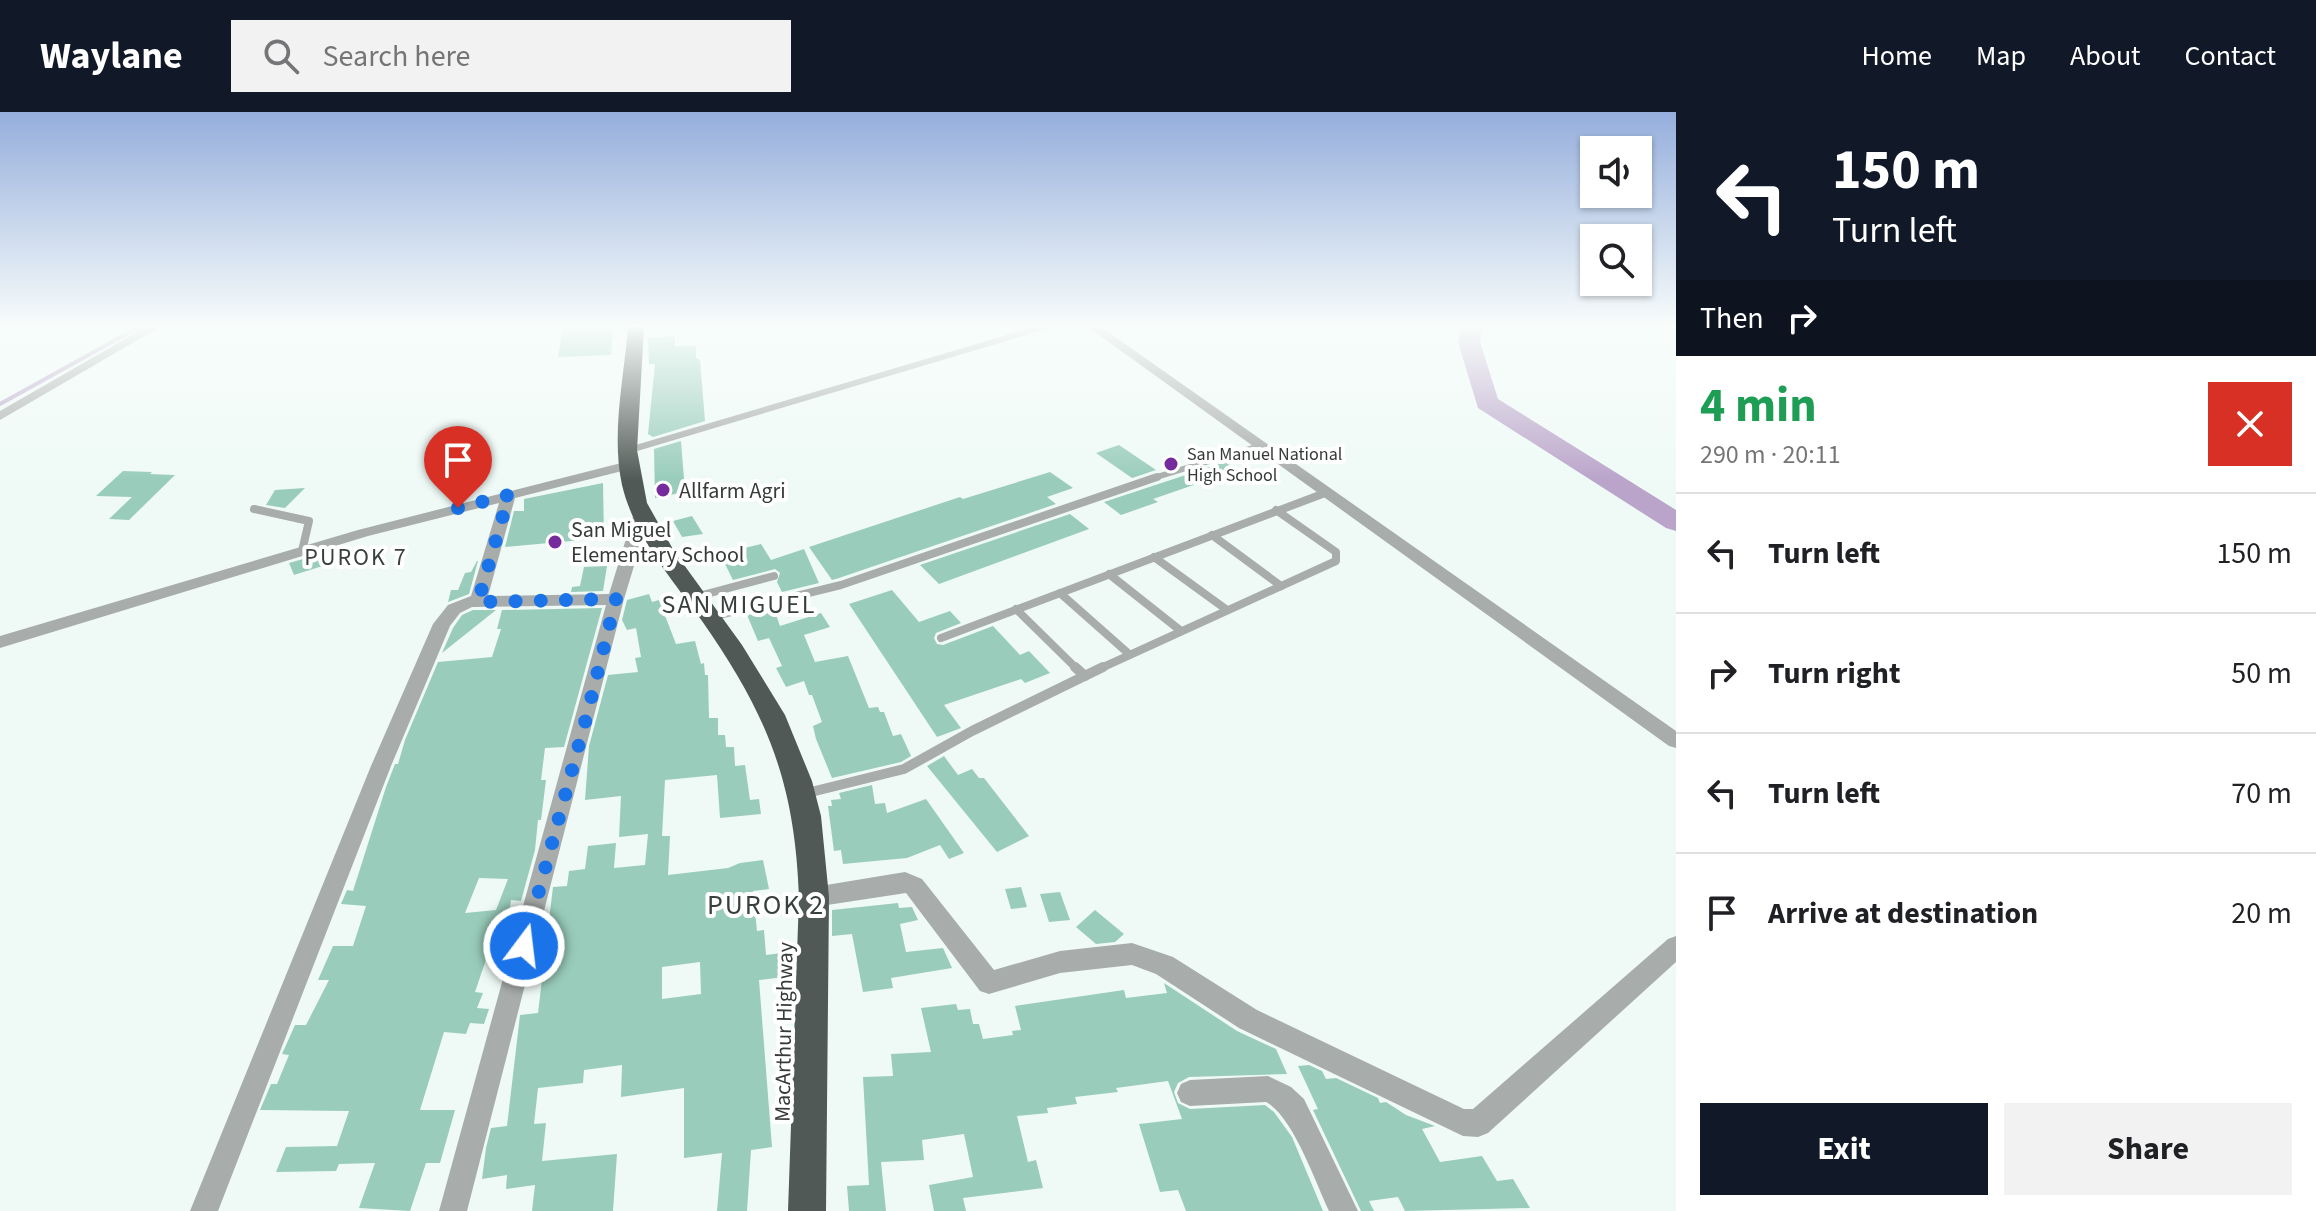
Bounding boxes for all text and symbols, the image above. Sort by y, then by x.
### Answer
search box [231,20,791,92]
text: Waylane [40,29,183,83]
icon: search [259,34,303,78]
text: Search here [323,35,471,78]
text: Home [1861,36,1932,76]
text: Map [1976,36,2026,76]
text: About [2070,36,2141,76]
text: Contact [2185,36,2276,76]
text: 150 m [1832,131,1980,210]
map controls [1580,136,1652,296]
button: sound [1580,136,1652,208]
icon: left [1700,144,1804,248]
text: Turn left [1832,205,1957,256]
button: search [1580,224,1652,296]
icon: right [1780,296,1824,340]
text: Then [1700,297,1764,340]
text: 4 min [1700,372,1817,440]
button: close [2208,382,2292,466]
pin [424,426,492,508]
text: 290 m · 20:11 [1700,436,1841,473]
icon: arrive [436,438,480,482]
place label: San Manuel National High School [1187,442,1342,488]
marker: San Manuel National High School [1162,455,1180,473]
place label: Allfarm Agri [679,475,786,507]
marker: Allfarm Agri [654,481,672,499]
place label: San Miguel Elementary School [571,514,744,571]
icon: left [1700,531,1744,575]
text: Turn left [1768,532,1880,575]
text: 150 m [2216,532,2292,575]
marker: San Miguel Elementary School [546,533,564,551]
district label: PUROK 7 [304,540,408,575]
district label: SAN MIGUEL [662,586,816,623]
icon: right [1700,651,1744,695]
text: Turn right [1768,652,1900,695]
text: 50 m [2231,652,2292,695]
icon: left [1700,771,1744,815]
text: Turn left [1768,772,1880,815]
text: 70 m [2231,772,2292,815]
district label: PUROK 2 [707,885,825,925]
icon: arrive [1700,891,1744,935]
text: Arrive at destination [1768,892,2038,935]
text: 20 m [2231,892,2292,935]
position arrow [482,904,566,988]
street label: MacArthur Highway [766,941,802,1122]
button: Exit [1700,1103,1988,1195]
button: Share [2004,1103,2292,1195]

